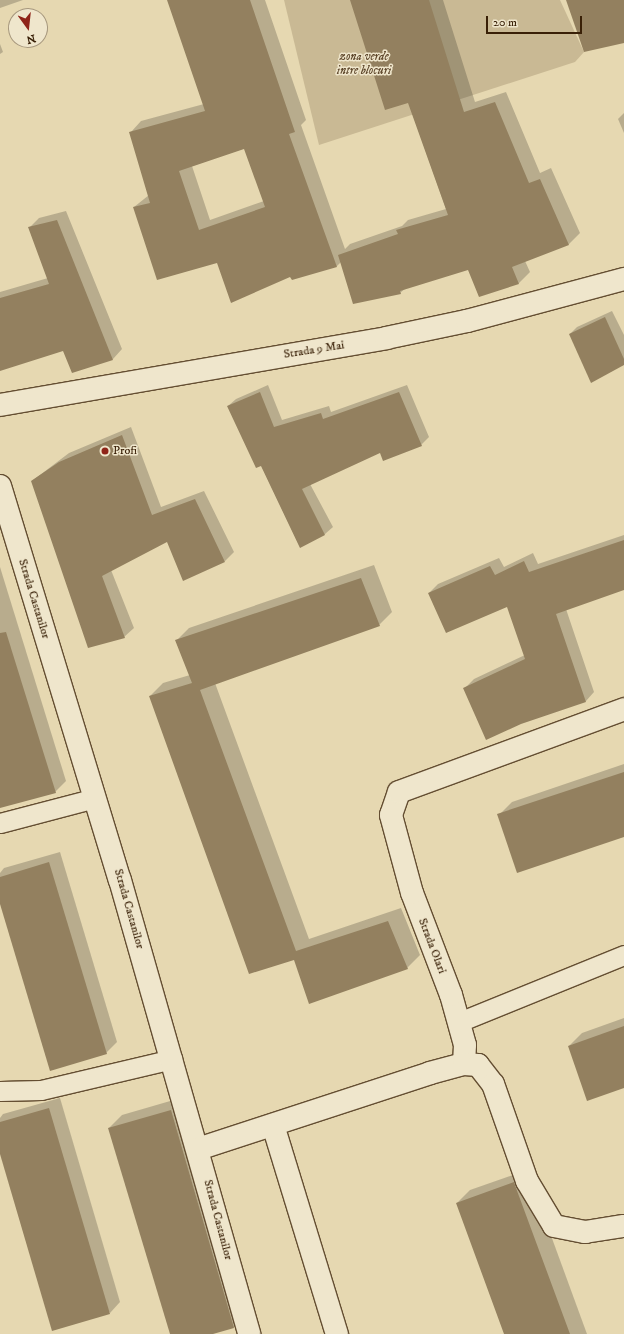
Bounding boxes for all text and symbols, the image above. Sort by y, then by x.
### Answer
north arrow [8,8,48,48]
scale bar [488,8,584,34]
text: 20 m [493,15,517,30]
text: N [25,31,37,47]
park label: zona verde intre blocuri [337,50,391,78]
street label: Strada 9 Mai [283,338,345,362]
place label: Profi [113,444,137,458]
marker: Profi [100,446,110,456]
street label: Strada Castanilor [15,557,53,641]
street label: Strada Castanilor [111,867,147,951]
street label: Strada Olari [415,916,449,976]
street label: Strada Castanilor [200,1178,236,1262]

